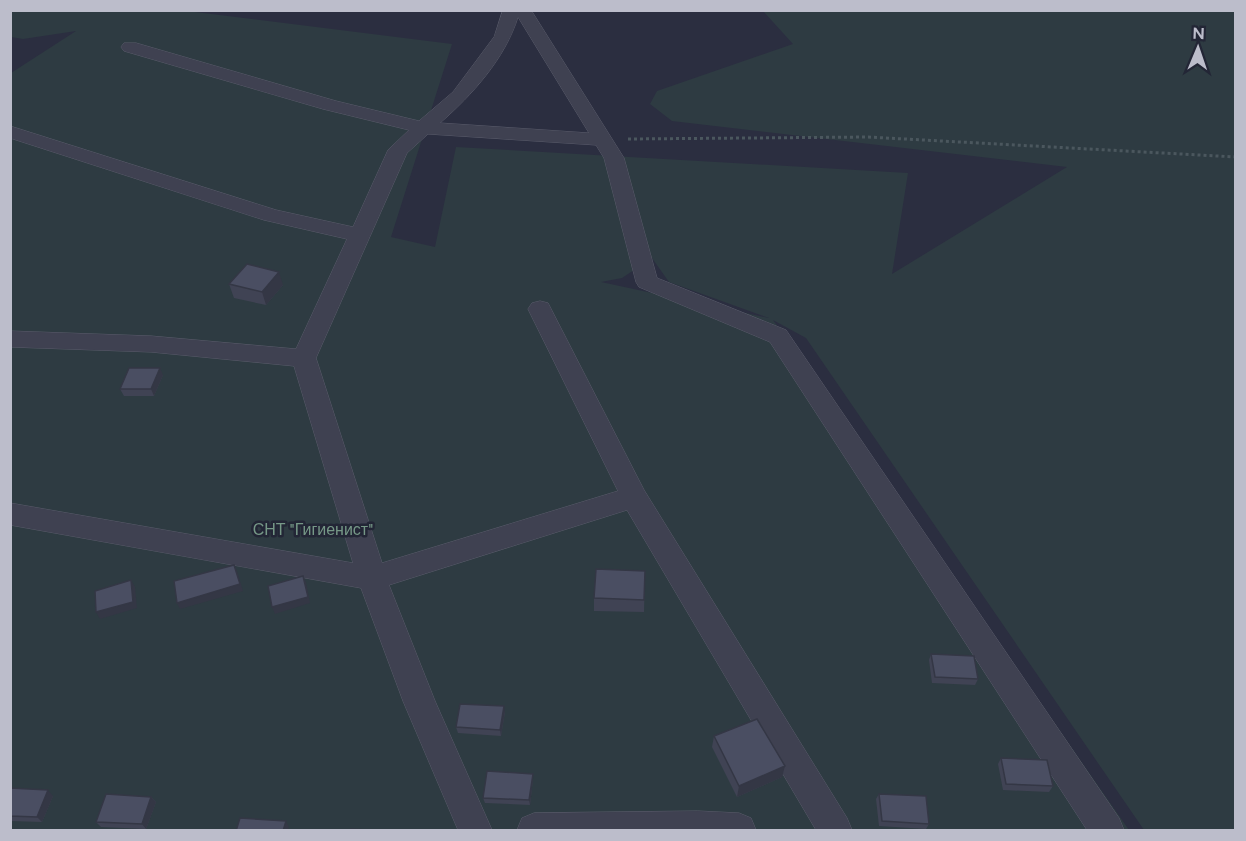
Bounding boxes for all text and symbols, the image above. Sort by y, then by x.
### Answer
north arrow [1168,18,1228,78]
text: N [1192,24,1205,43]
park label: СНТ "Гигиенист" [253,520,373,539]

